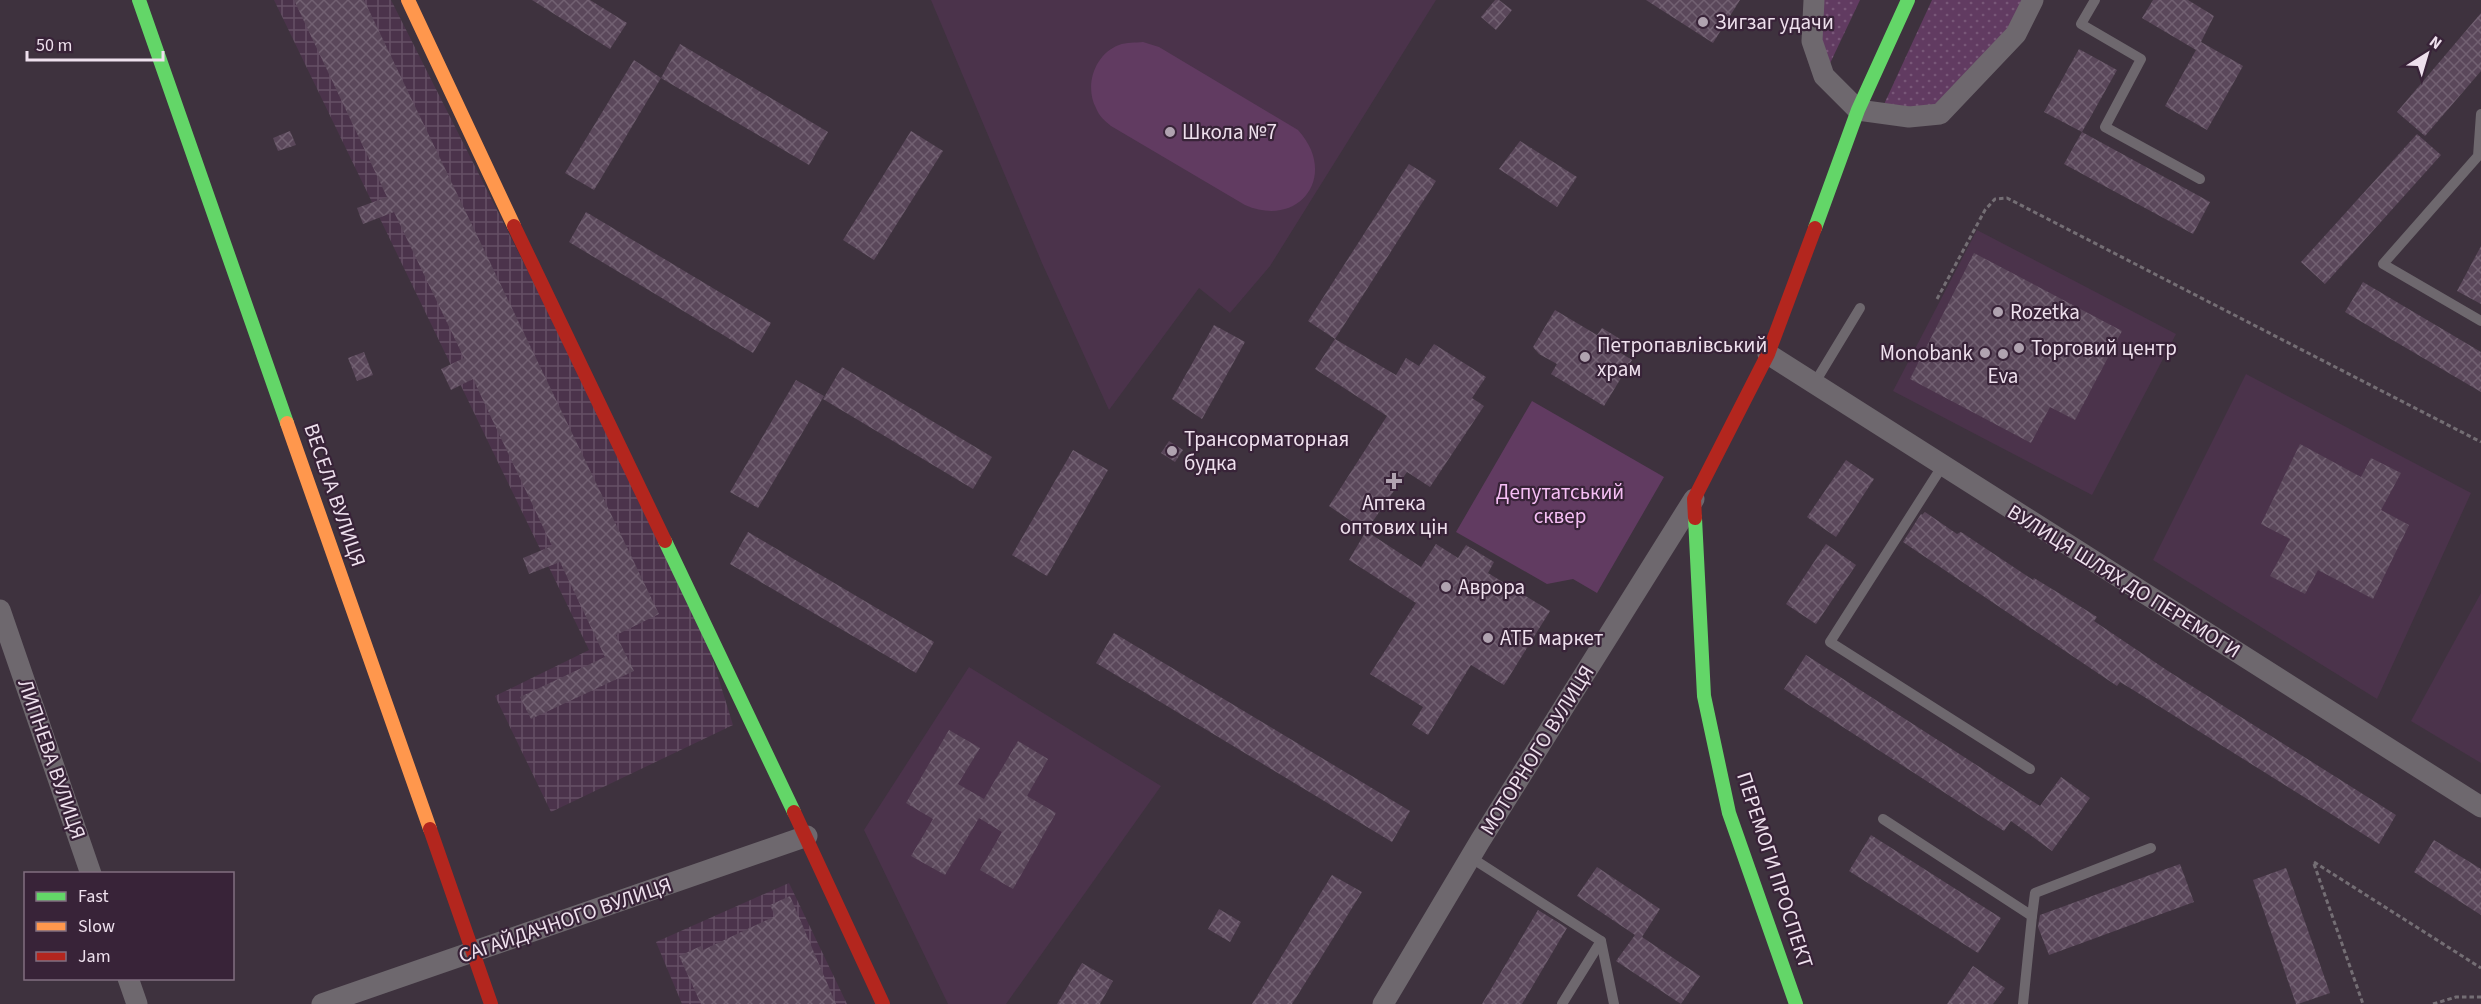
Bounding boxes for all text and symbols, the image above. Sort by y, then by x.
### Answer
place label: Зигзаг удачи [1715,7,1834,37]
marker: Зигзаг удачи [1696,15,1710,29]
scale bar [27,24,164,62]
north arrow [2397,24,2457,84]
text: N [2425,31,2446,55]
text: 50 m [36,33,72,58]
place label: Школа №7 [1182,117,1277,147]
marker: Школа №7 [1163,125,1177,139]
place label: Rozetka [2010,297,2080,327]
marker: Rozetka [1991,305,2005,319]
place label: Петропавлівський храм [1597,330,1767,384]
place label: Торговий центр [2031,333,2177,363]
place label: Monobank [1880,338,1974,368]
marker: Торговий центр [2012,341,2026,355]
marker: Monobank [1978,346,1992,360]
marker: Eva [1996,347,2010,361]
marker: Петропавлівський храм [1578,350,1592,364]
place label: Eva [1988,361,2018,391]
street label: ВЕСЕЛА ВУЛИЦЯ [296,419,374,571]
place label: Трансорматорная будка [1184,424,1349,478]
marker: Трансорматорная будка [1165,444,1179,458]
marker: Аптека оптових цін [1387,474,1401,488]
park label: Депутатський сквер [1496,477,1624,531]
place label: Аптека оптових цін [1340,488,1448,542]
street label: ВУЛИЦЯ ШЛЯХ ДО ПЕРЕМОГИ [2002,497,2246,665]
place label: Аврора [1458,572,1525,602]
marker: Аврора [1439,580,1453,594]
place label: АТБ маркет [1500,623,1604,653]
marker: АТБ маркет [1481,631,1495,645]
street label: МОТОРНОГО ВУЛИЦЯ [1473,659,1601,841]
street label: ЛИПНЕВА ВУЛИЦЯ [10,675,94,843]
street label: ПЕРЕМОГИ ПРОСПЕКТ [1729,768,1821,972]
street label: САГАЙДАЧНОГО ВУЛИЦЯ [454,869,676,971]
legend [24,872,234,980]
text: Fast [78,884,109,909]
text: Slow [78,914,115,939]
text: Jam [78,944,111,969]

